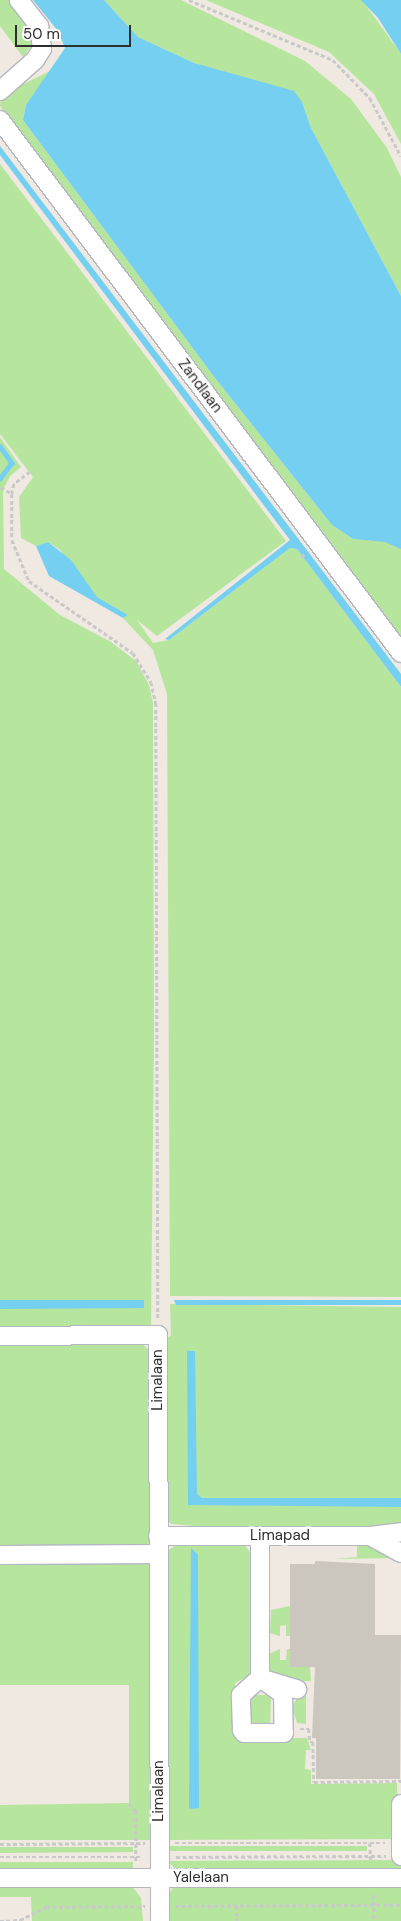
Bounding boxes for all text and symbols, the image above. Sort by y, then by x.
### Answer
scale bar [18,15,134,47]
text: 50 m [23,24,60,44]
street label: Zandlaan [174,356,226,416]
street label: Limalaan [149,1349,167,1411]
street label: Limapad [250,1527,310,1545]
street label: Limalaan [150,1760,168,1822]
street label: Yalelaan [173,1869,229,1887]

